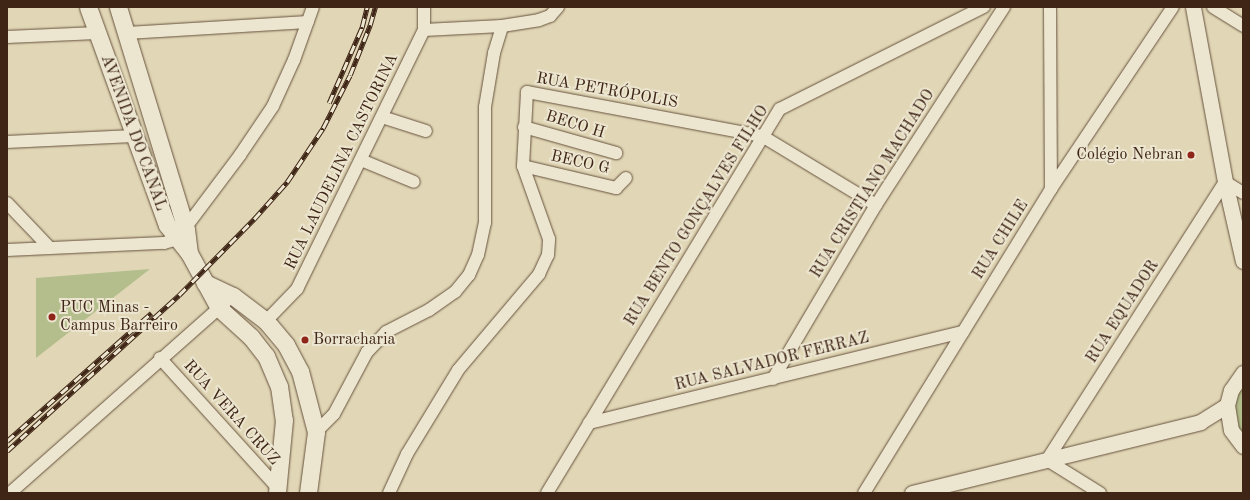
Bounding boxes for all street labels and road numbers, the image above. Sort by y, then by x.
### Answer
street label: RUA LAUDELINA CASTORINA [281,51,403,273]
street label: AVENIDA DO CANAL [96,52,170,214]
street label: RUA PETRÓPOLIS [535,69,679,113]
street label: RUA CRISTIANO MACHADO [807,86,939,282]
street label: RUA BENTO GONÇALVES FILHO [621,102,773,330]
street label: BECO H [543,107,607,143]
street label: BECO G [549,147,611,179]
street label: RUA CHILE [969,197,1033,283]
street label: RUA EQUADOR [1083,257,1163,367]
street label: RUA SALVADOR FERRAZ [673,329,871,395]
street label: RUA VERA CRUZ [179,357,283,469]

